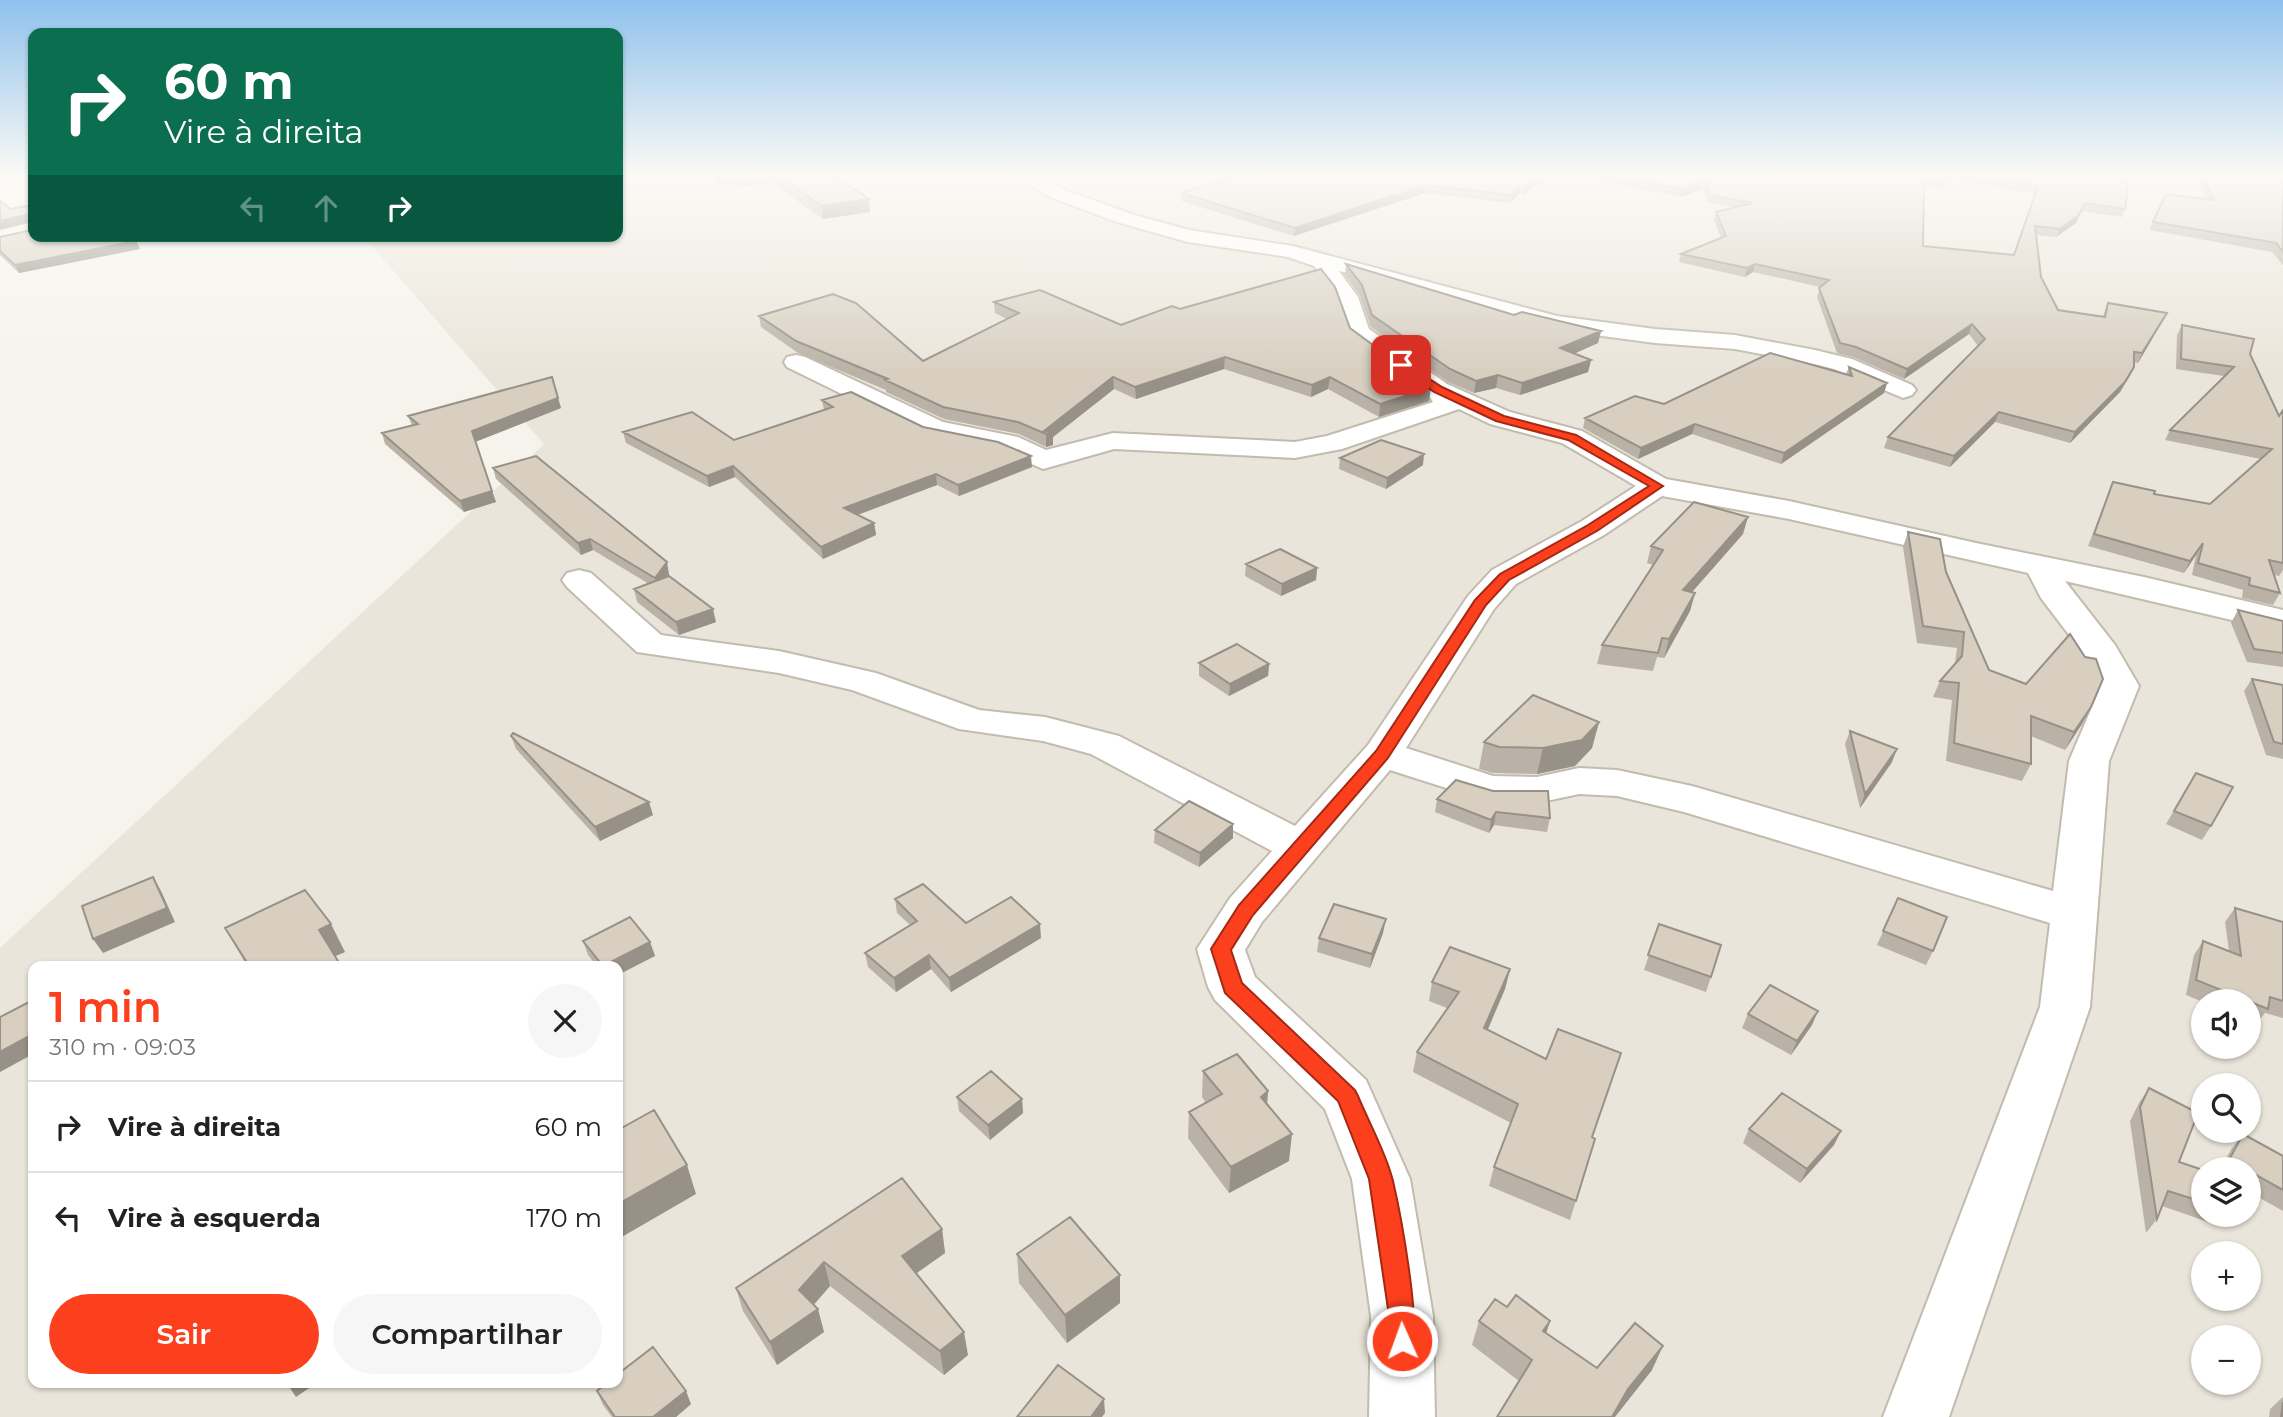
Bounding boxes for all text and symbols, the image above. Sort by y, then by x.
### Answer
text: 60 m [164,52,294,111]
icon: right [49,56,140,147]
text: Vire à direita [164,112,363,151]
icon: left [234,189,272,227]
icon: ahead [307,189,345,227]
icon: right [380,189,418,227]
pin [1371,335,1431,395]
icon: arrive [1382,346,1420,384]
text: 1 min [49,981,162,1033]
button: close [528,984,602,1058]
map controls [2191,989,2261,1395]
button: sound [2191,989,2261,1059]
text: 310 m · 09:03 [49,1033,196,1061]
button: search [2191,1073,2261,1143]
icon: right [49,1108,87,1146]
text: Vire à direita [108,1111,281,1143]
text: 60 m [535,1111,602,1143]
button: layers [2191,1157,2261,1227]
icon: left [49,1199,87,1237]
text: Vire à esquerda [108,1202,321,1234]
text: 170 m [526,1202,602,1234]
button: + [2191,1241,2261,1311]
button: Sair [49,1294,319,1374]
button: Compartilhar [333,1294,602,1374]
position arrow [1365,1304,1439,1378]
button: − [2191,1325,2261,1395]

